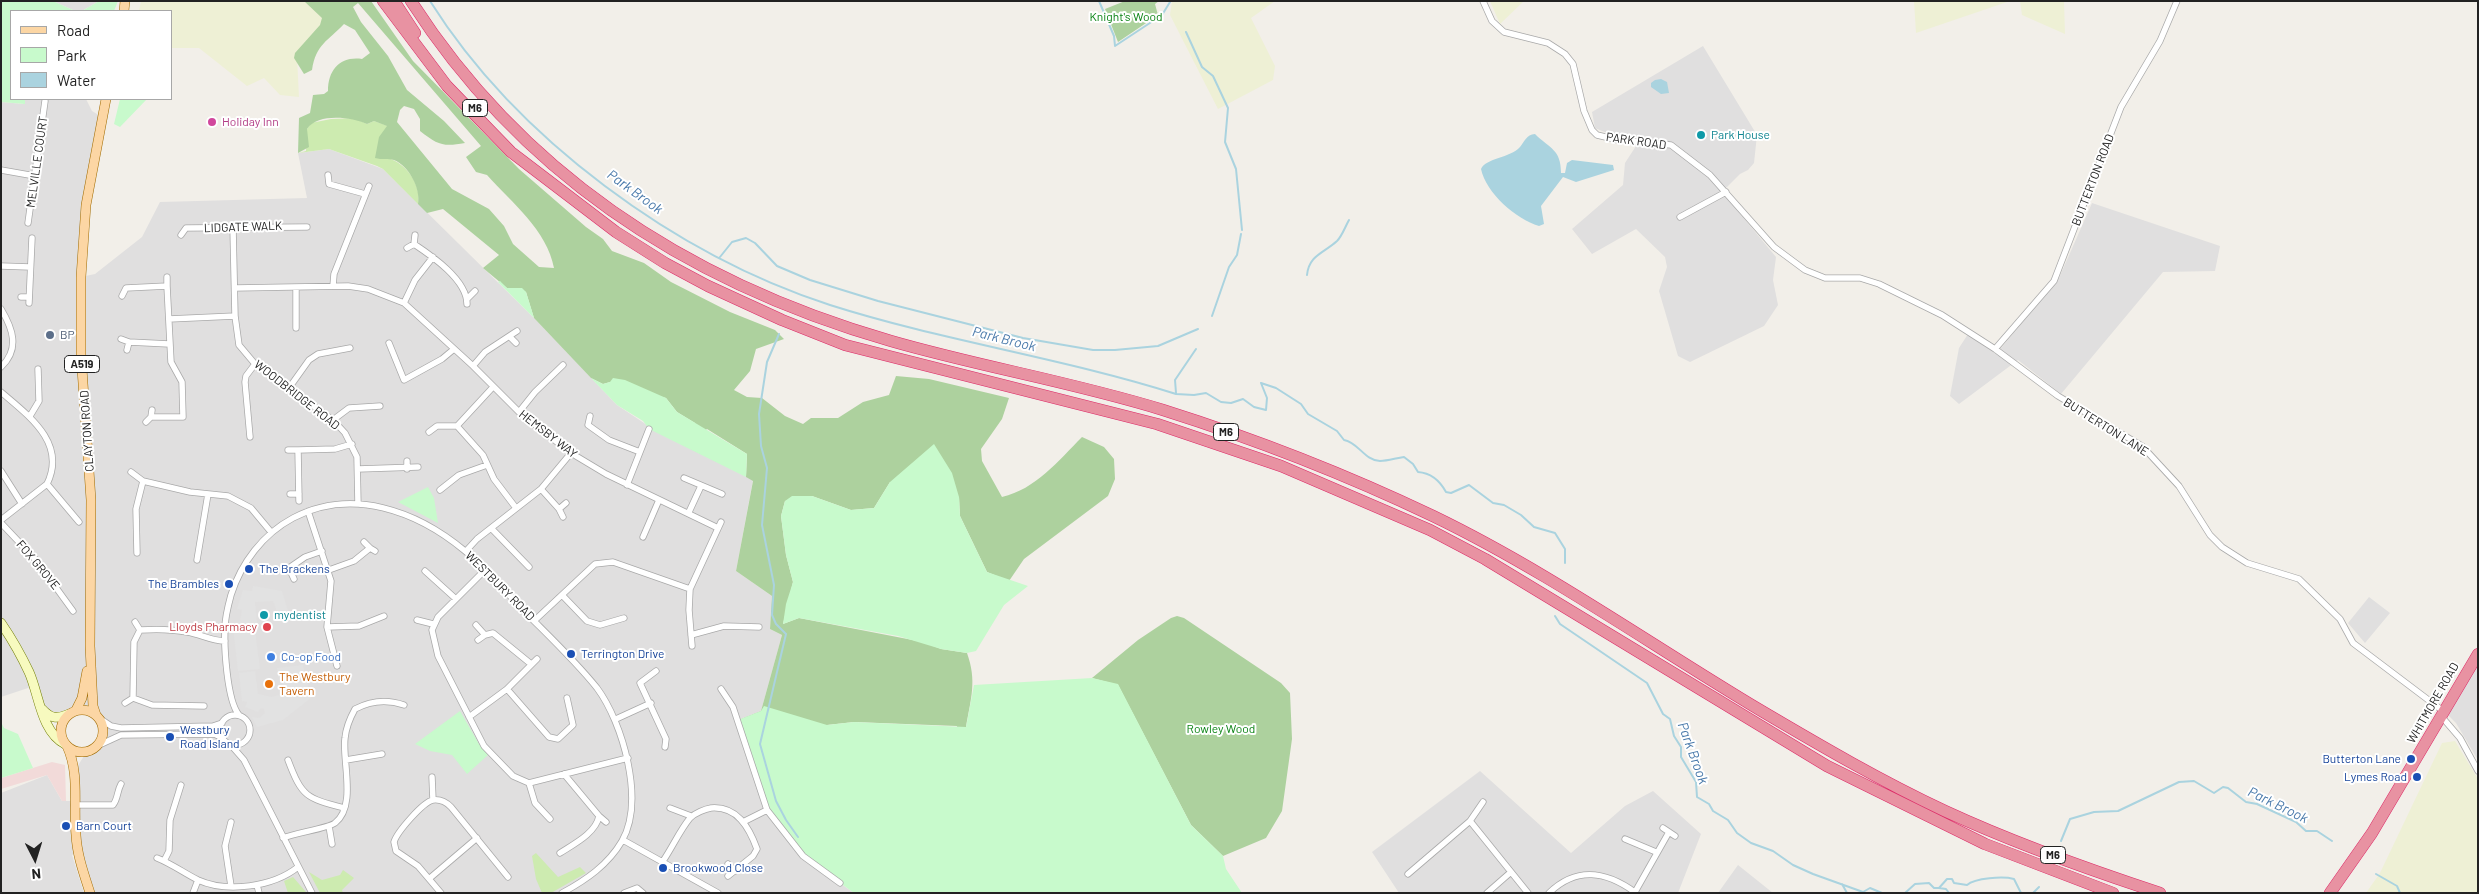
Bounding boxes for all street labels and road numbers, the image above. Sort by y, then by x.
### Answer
road number: M6 [462,100,488,116]
street label: MELVILLE COURT [23,115,51,209]
street label: PARK ROAD [1605,130,1667,152]
street label: BUTTERTON ROAD [2069,132,2117,228]
street label: LIDGATE WALK [204,218,282,236]
road number: A519 [64,356,100,372]
street label: WOODBRIDGE ROAD [251,357,343,433]
street label: CLAYTON ROAD [77,390,97,472]
street label: BUTTERTON LANE [2061,395,2151,459]
street label: HEMSBY WAY [516,407,580,461]
road number: M6 [1214,424,1238,441]
street label: FOX GROVE [13,537,63,593]
street label: WESTBURY ROAD [462,548,538,624]
street label: WHITMORE ROAD [2404,660,2462,746]
road number: M6 [2040,846,2066,864]

